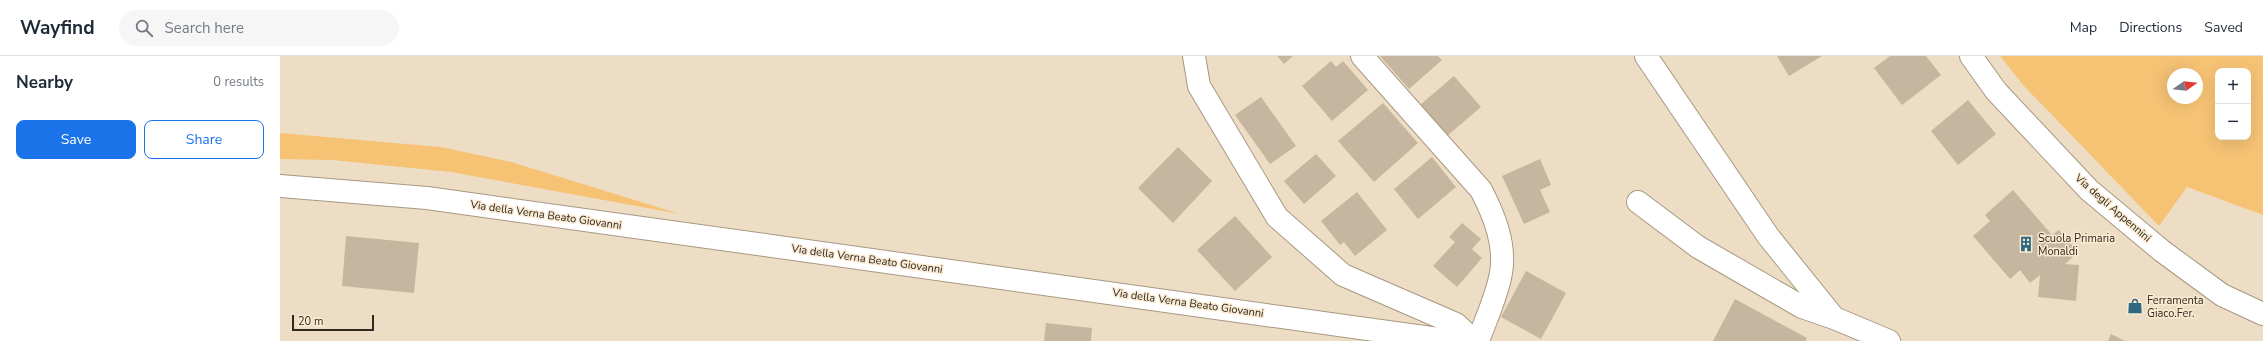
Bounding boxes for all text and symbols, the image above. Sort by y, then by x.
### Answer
search box [119,10,399,46]
text: Wayfind [20,15,95,41]
icon: search [133,17,155,39]
text: Search here [165,18,244,38]
text: Map [2070,18,2097,37]
text: Directions [2119,18,2182,37]
text: Saved [2204,18,2243,37]
north arrow [2167,68,2203,104]
map controls [2215,68,2251,140]
button: + [2215,68,2251,104]
text: Nearby [16,71,73,94]
text: 0 results [213,73,264,91]
button: − [2215,104,2251,140]
button: Save [16,120,136,159]
button: Share [144,120,264,159]
street label: Via degli Appennini [2071,170,2154,245]
street label: Via della Verna Beato Giovanni [468,197,623,233]
place label: Scuola Primaria Monaldi [2038,231,2115,259]
building icon: Scuola Primaria Monaldi [2017,235,2035,253]
street label: Via della Verna Beato Giovanni [789,241,944,277]
street label: Via della Verna Beato Giovanni [1110,285,1265,321]
place label: Ferramenta Giaco.Fer. [2147,293,2204,321]
shop icon: Ferramenta Giaco.Fer. [2126,297,2144,315]
scale bar [292,313,374,332]
text: 20 m [298,314,323,329]

